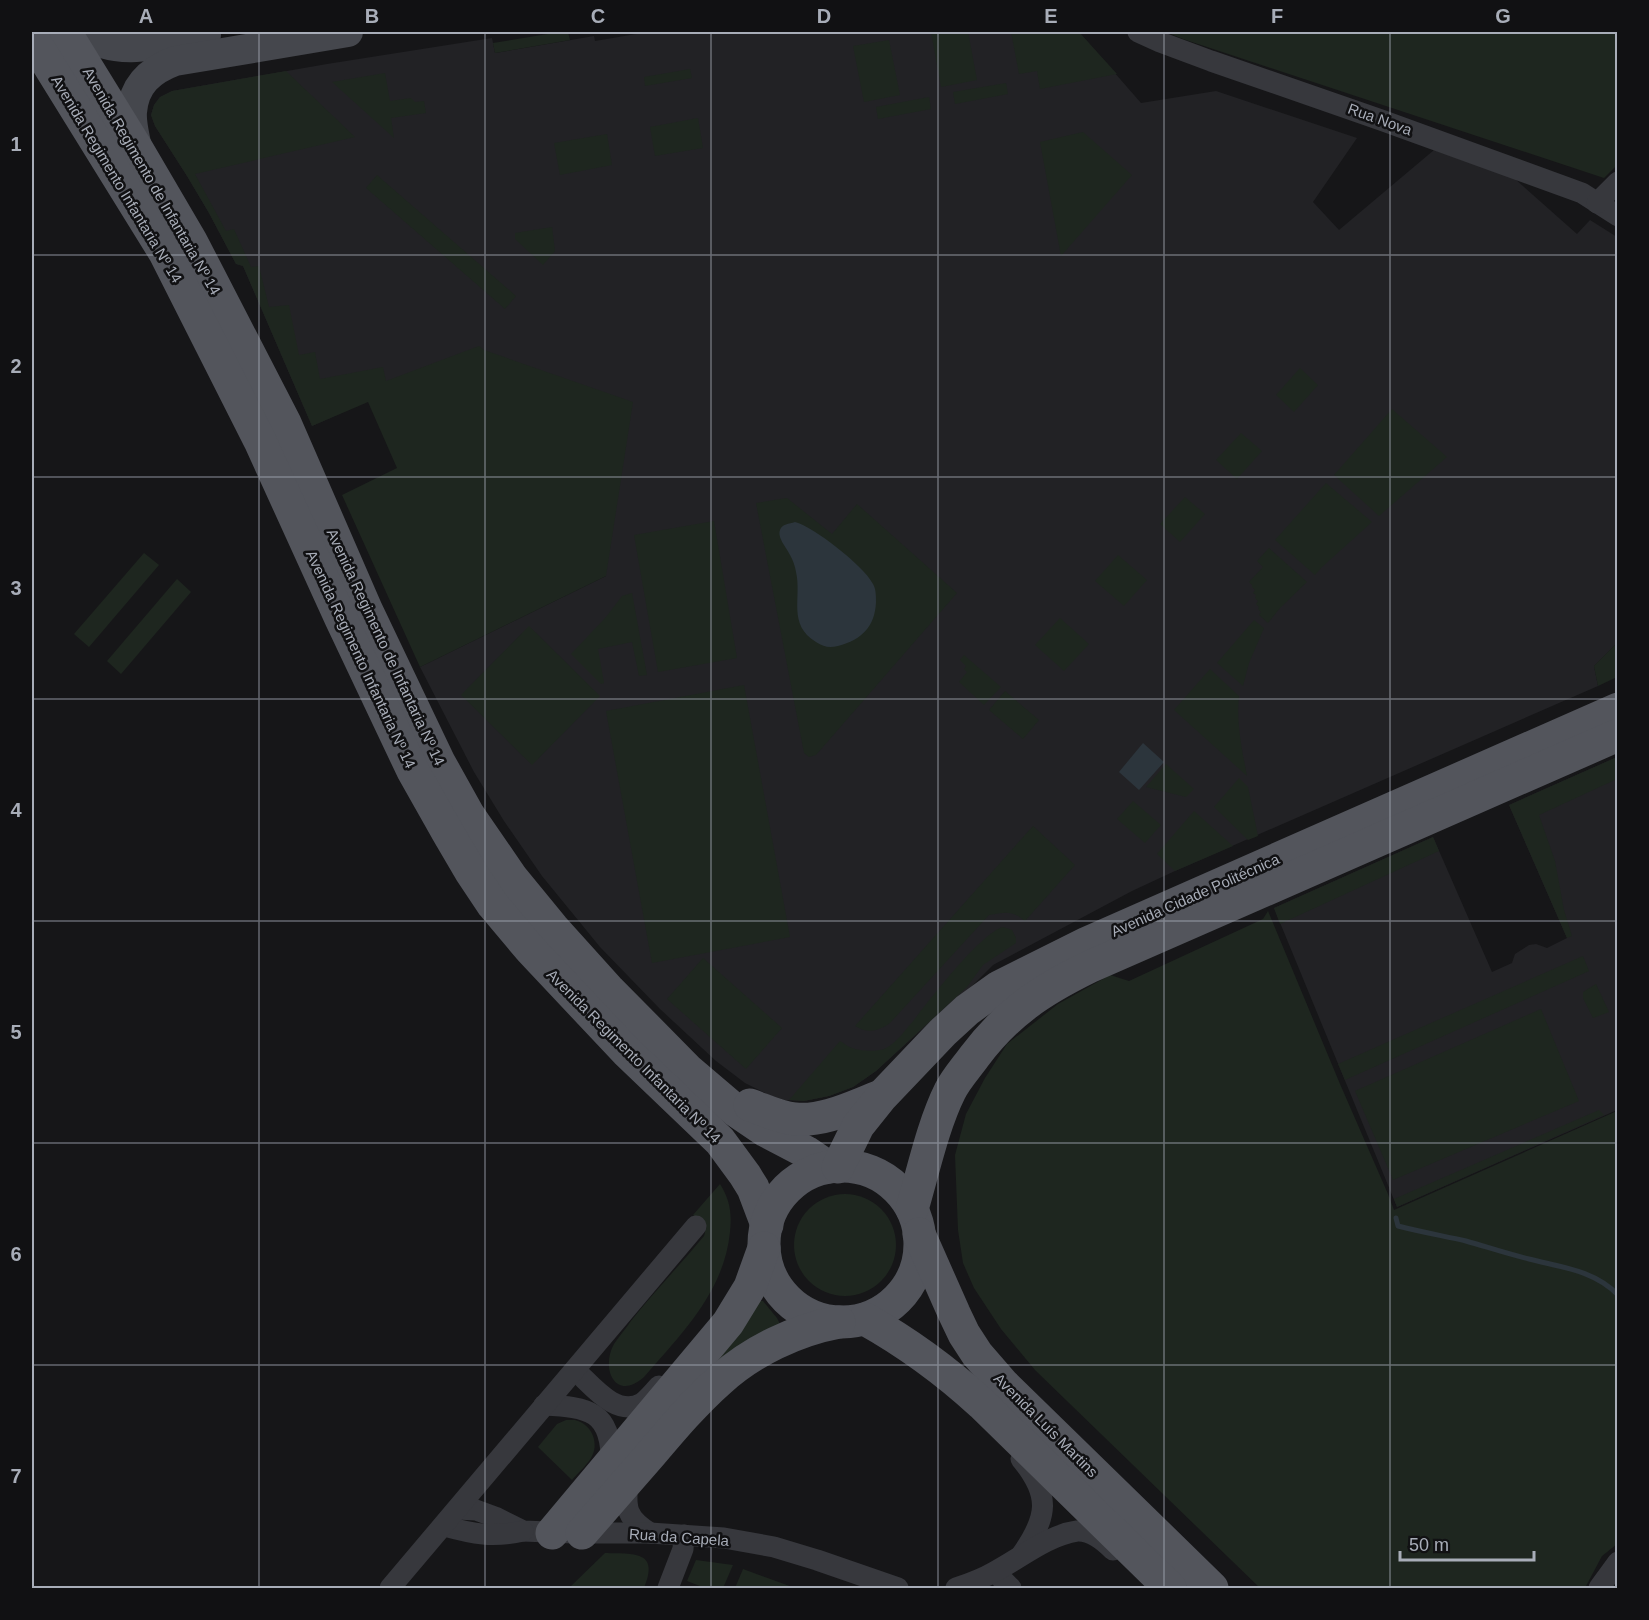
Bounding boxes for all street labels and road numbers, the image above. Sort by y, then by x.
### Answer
street label: Avenida Regimento de Infantaria Nº 14 [80,64,224,298]
street label: Avenida Regimento Infantaria Nº 14 [48,72,186,286]
street label: Rua Nova [1346,100,1415,139]
street label: Avenida Regimento de Infantaria Nº 14 [323,526,449,768]
street label: Avenida Regimento Infantaria Nº 14 [303,547,419,771]
street label: Avenida Cidade Politécnica [1108,850,1282,940]
street label: Avenida Regimento Infantaria Nº 14 [544,966,724,1146]
street label: Avenida Luís Martins [991,1370,1101,1480]
street label: Rua da Capela [628,1525,730,1549]

